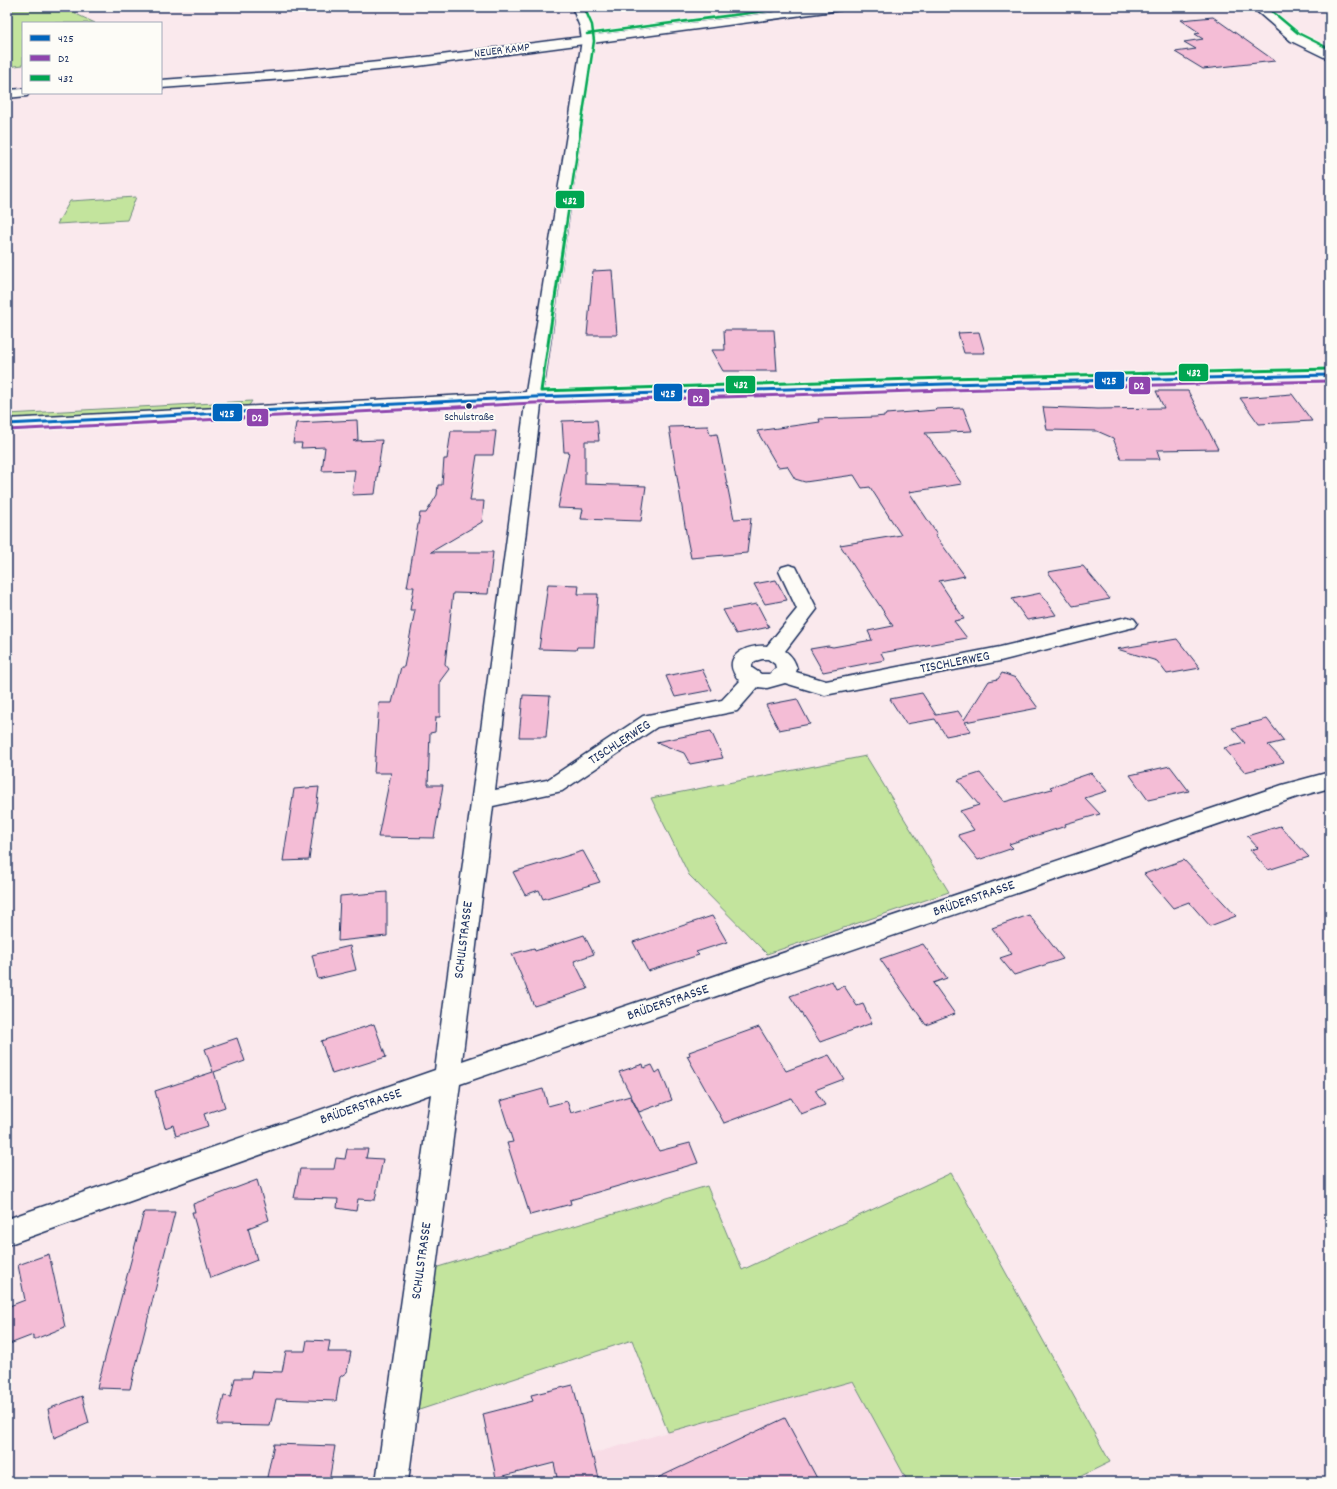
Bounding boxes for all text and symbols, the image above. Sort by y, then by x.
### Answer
legend [22,22,162,94]
text: 425 [58,31,74,48]
street label: NEUER KAMP [473,39,531,63]
text: D2 [58,51,69,68]
text: 432 [58,71,74,88]
line badge: 432 [555,190,585,209]
text: 432 [563,194,577,210]
line badge: 432 [1178,363,1209,382]
text: 432 [1187,366,1201,382]
line badge: 425 [1094,371,1125,390]
text: 425 [1102,374,1116,390]
line badge: 432 [725,375,756,394]
line badge: D2 [1128,376,1151,395]
text: 432 [734,378,748,394]
text: D2 [1134,379,1144,395]
line badge: 425 [653,383,683,402]
text: 425 [661,387,675,403]
line badge: D2 [687,388,710,407]
text: D2 [693,392,703,408]
marker: Schulstraße [464,401,474,411]
line badge: 425 [212,403,243,422]
text: 425 [220,407,234,423]
line badge: D2 [246,408,269,427]
place label: Schulstraße [444,410,494,426]
text: D2 [252,411,262,427]
street label: TISCHLERWEG [918,646,992,680]
street label: TISCHLERWEG [585,715,655,771]
street label: BRÜDERSTRASSE [931,875,1018,922]
street label: SCHULSTRASSE [449,900,479,980]
street label: BRÜDERSTRASSE [625,979,712,1026]
street label: BRÜDERSTRASSE [318,1083,405,1130]
street label: SCHULSTRASSE [407,1221,437,1301]

